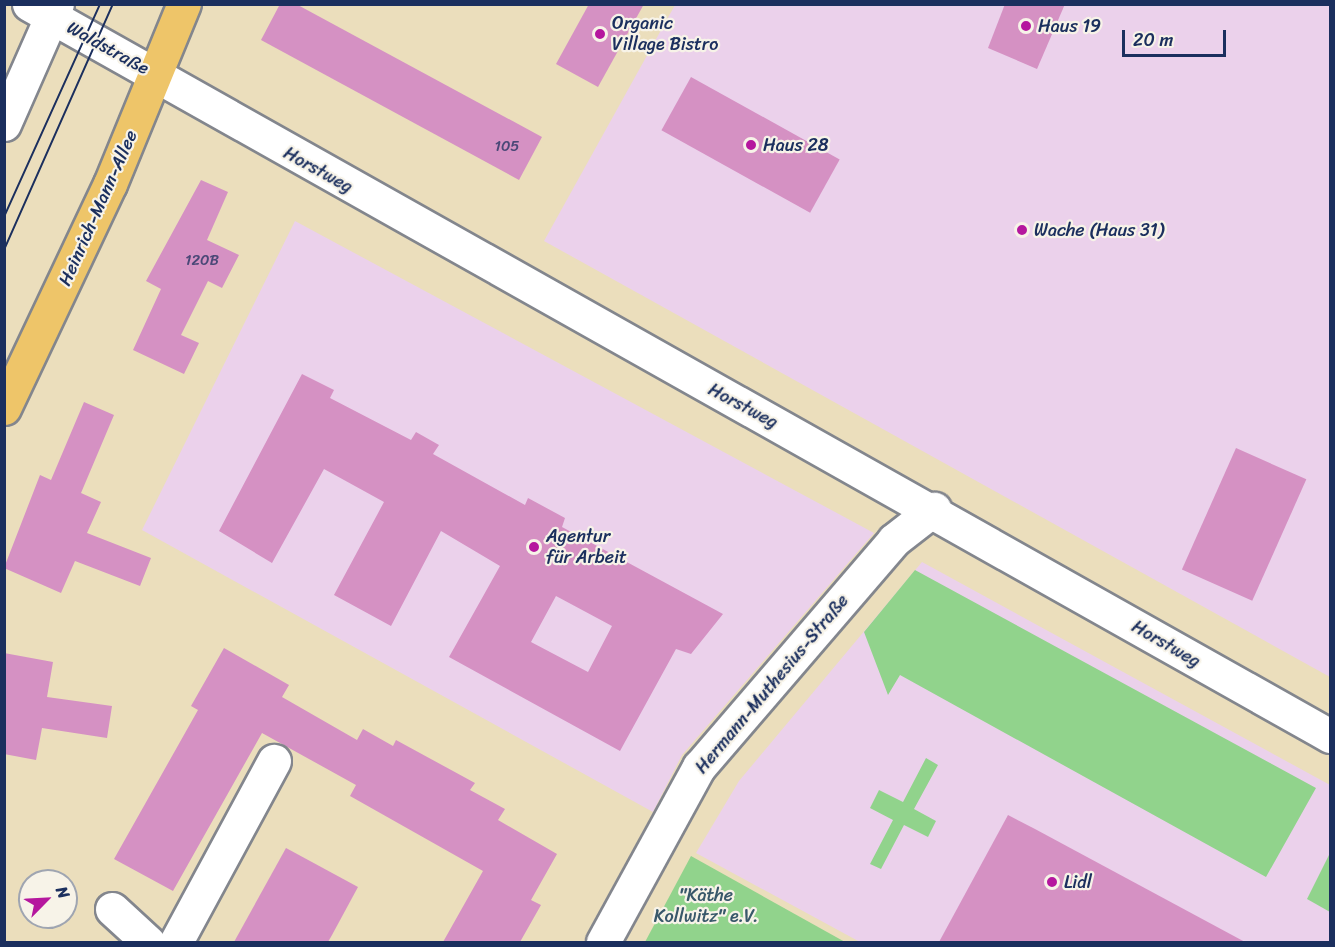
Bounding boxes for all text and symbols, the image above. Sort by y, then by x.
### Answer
place label: Organic Village Bistro [612,13,718,56]
place label: Haus 19 [1038,15,1101,37]
street label: Waldstraße [63,17,153,79]
scale bar [1125,18,1228,56]
marker: Haus 19 [1019,19,1033,33]
text: 20 m [1133,24,1173,56]
marker: Organic Village Bistro [593,27,607,41]
street label: Heinrich-Mann-Allee [54,127,142,289]
place label: Haus 28 [763,134,829,156]
house number: 105 [494,138,520,156]
marker: Haus 28 [744,138,758,152]
street label: Horstweg [280,142,356,198]
place label: Wache (Haus 31) [1034,219,1164,241]
marker: Wache (Haus 31) [1015,223,1029,237]
house number: 120B [185,252,219,270]
street label: Horstweg [705,379,781,433]
place label: Agentur für Arbeit [546,526,626,568]
marker: Agentur für Arbeit [527,540,541,554]
street label: Hermann-Muthesius-Straße [691,590,853,778]
street label: Horstweg [1128,616,1204,672]
north arrow [18,869,78,929]
place label: Lidl [1064,871,1092,893]
marker: Lidl [1045,875,1059,889]
text: N [48,881,79,903]
park label: "Käthe Kollwitz" e.V. [653,885,759,928]

